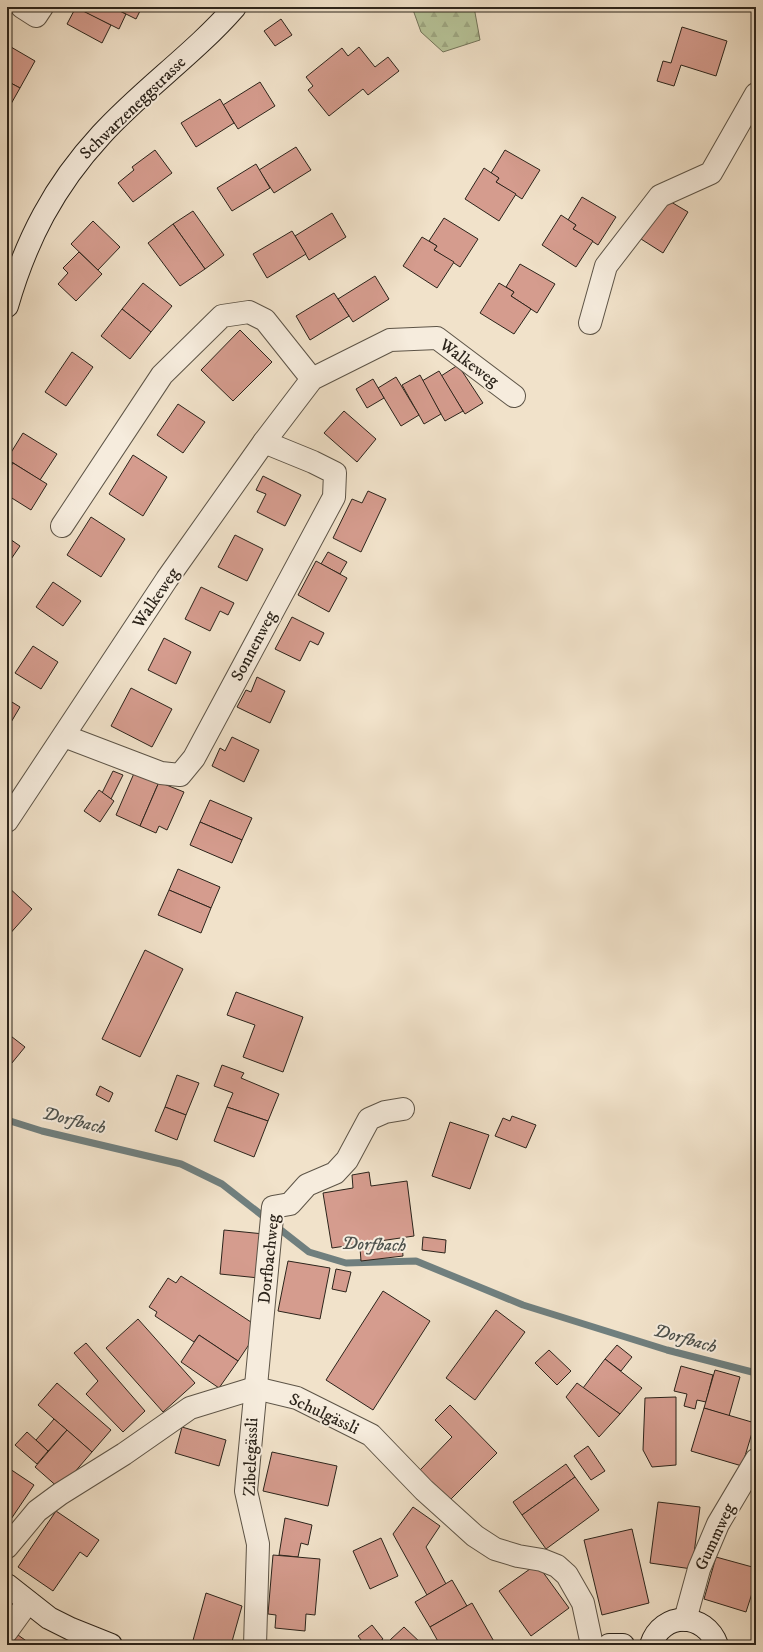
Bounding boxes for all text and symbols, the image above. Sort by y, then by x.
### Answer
street label: Schwarzeneggstrasse [75,52,191,164]
street label: Walkeweg [434,333,504,392]
street label: Walkeweg [127,563,185,633]
street label: Sonnenweg [226,606,282,685]
water label: Dorfbach [40,1103,108,1139]
street label: Dorfbachweg [253,1212,285,1305]
water label: Dorfbach [341,1233,407,1257]
water label: Dorfbach [651,1320,719,1358]
street label: Schulgässli [285,1388,363,1440]
street label: Zibelegässli [239,1417,263,1497]
street label: Gummweg [690,1499,740,1574]

